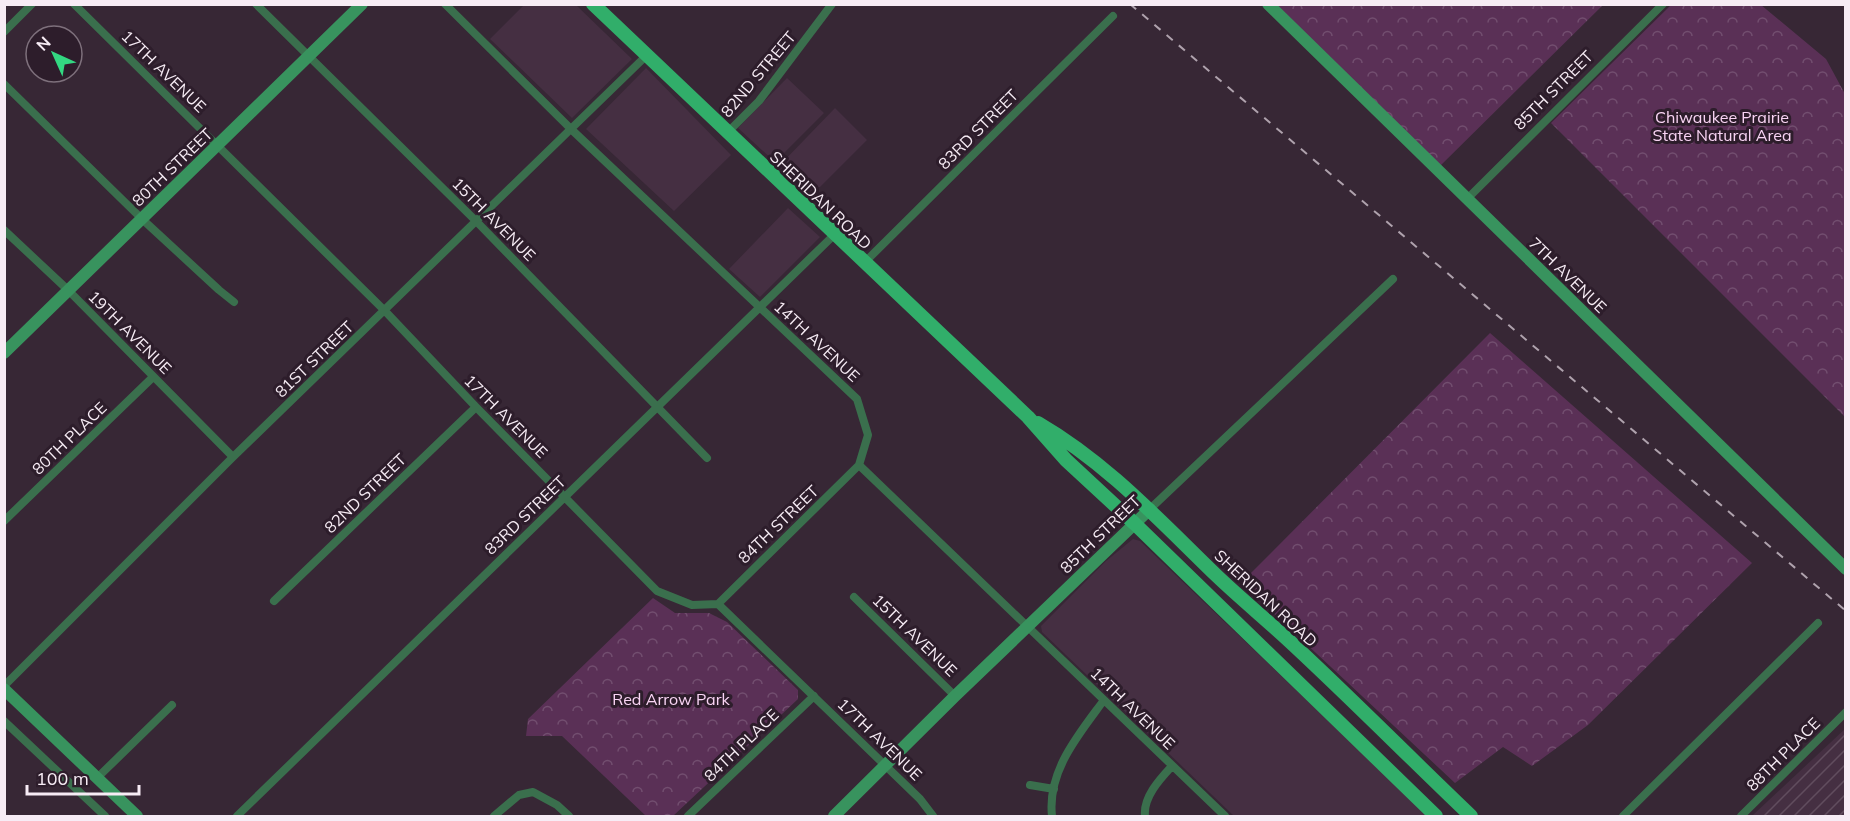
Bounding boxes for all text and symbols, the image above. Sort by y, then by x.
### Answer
north arrow [24,24,84,84]
street label: 17TH AVENUE [118,26,210,116]
street label: 82ND STREET [716,27,800,121]
text: N [32,32,55,55]
street label: 85TH STREET [1509,46,1597,134]
street label: 83RD STREET [934,85,1022,173]
park label: Chiwaukee Prairie State Natural Area [1652,107,1792,145]
street label: 80TH STREET [128,123,217,210]
street label: SHERIDAN ROAD [766,146,876,254]
street label: 15TH AVENUE [448,173,540,265]
street label: 7TH AVENUE [1525,233,1611,317]
street label: 19TH AVENUE [84,286,176,378]
street label: 14TH AVENUE [770,296,864,386]
street label: 81ST STREET [271,316,358,401]
street label: 17TH AVENUE [460,370,552,462]
street label: 80TH PLACE [28,397,110,479]
street label: 82ND STREET [320,449,410,537]
street label: 83RD STREET [480,471,570,559]
street label: 84TH STREET [734,480,823,567]
street label: 85TH STREET [1056,490,1145,577]
street label: SHERIDAN ROAD [1210,545,1322,651]
street label: 15TH AVENUE [869,590,961,680]
street label: 14TH AVENUE [1087,663,1179,753]
park label: Red Arrow Park [612,689,730,709]
street label: 17TH AVENUE [834,694,926,784]
street label: 84TH PLACE [700,704,782,786]
street label: 88TH PLACE [1742,713,1824,795]
scale bar [27,758,140,796]
text: 100 m [36,767,89,790]

